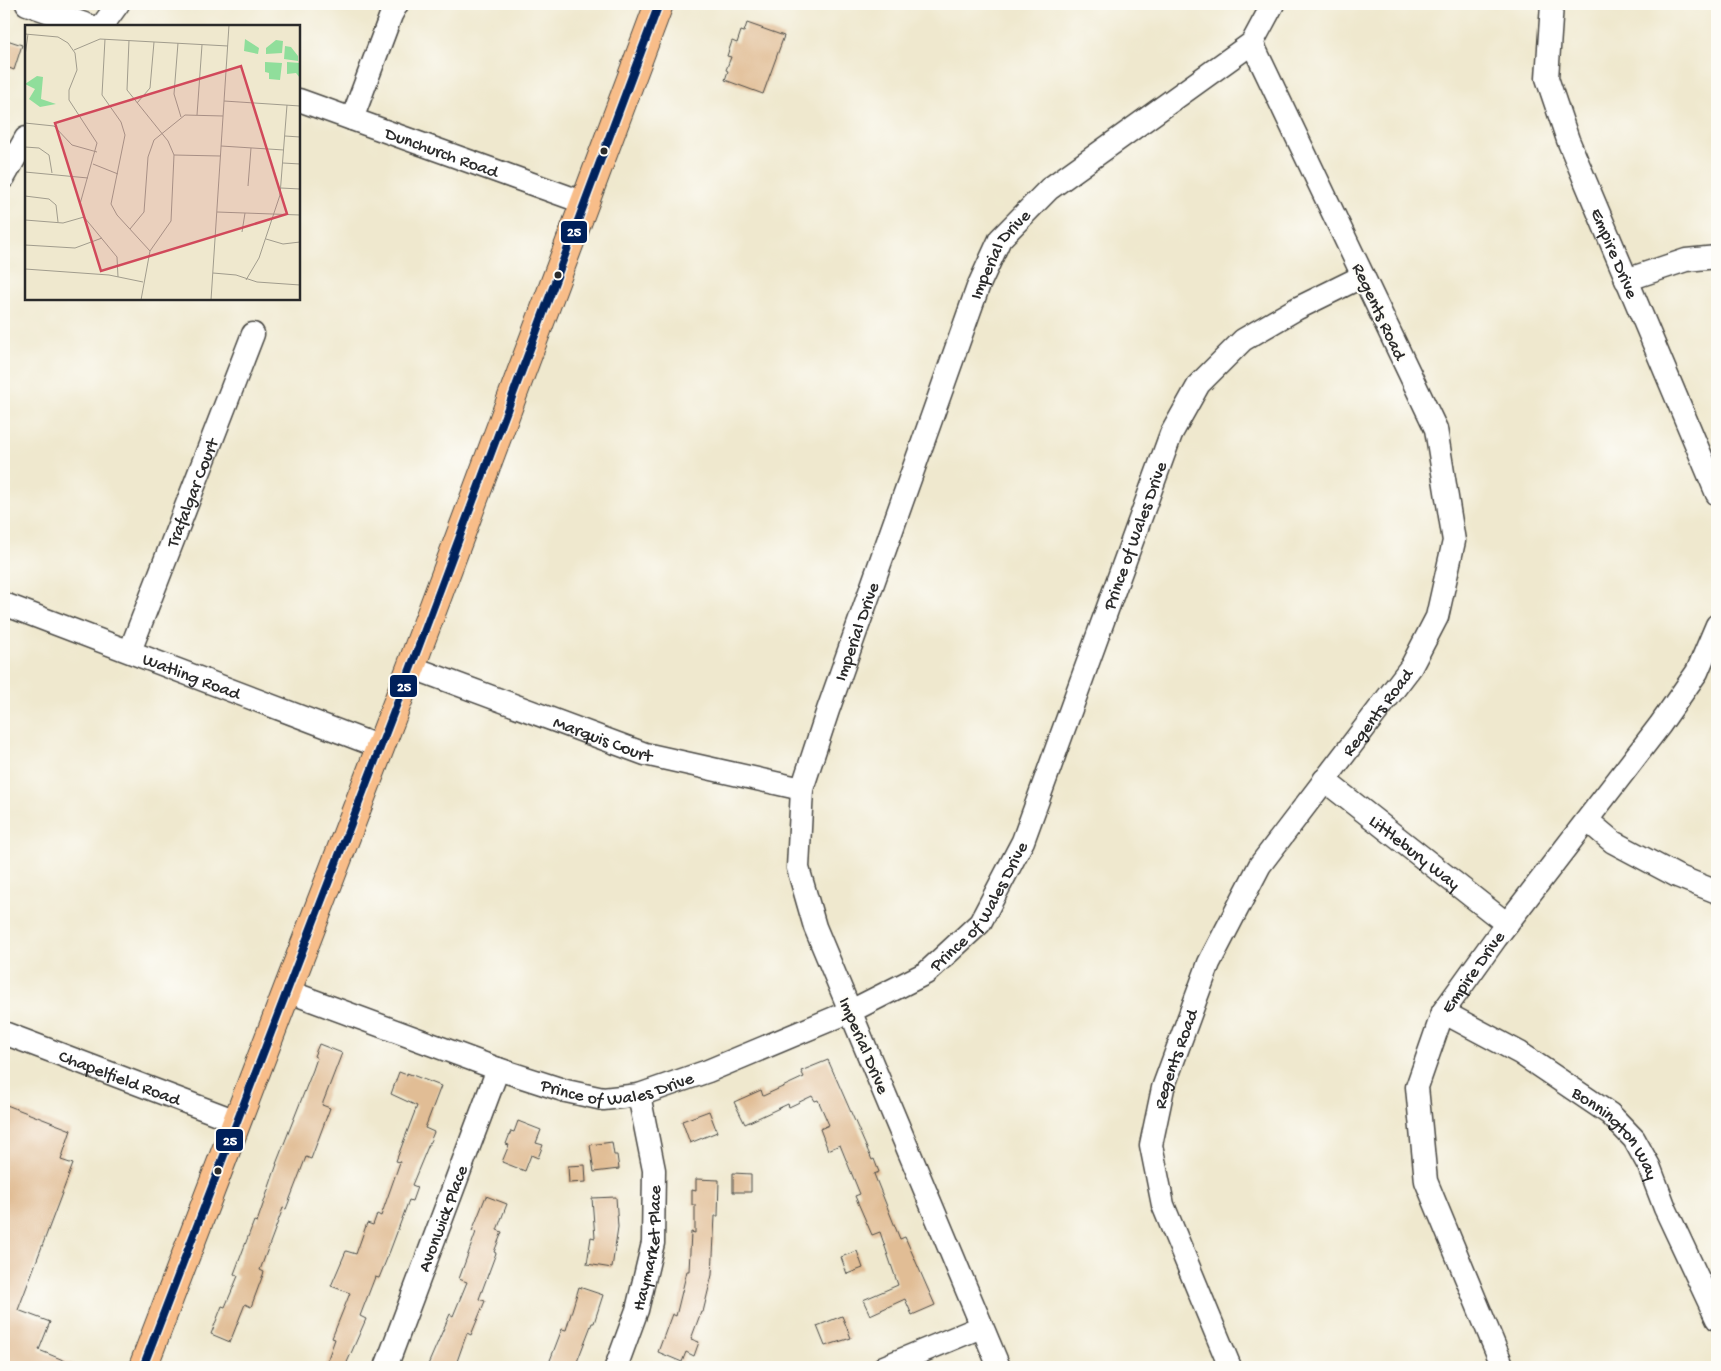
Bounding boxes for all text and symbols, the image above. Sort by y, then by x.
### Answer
inset map [25,25,300,300]
street label: Dunchurch Road [381,124,502,184]
unlabelled marker [599,146,609,156]
street label: Empire Drive [1585,205,1642,303]
street label: Imperial Drive [966,206,1037,303]
line badge: 25 [560,220,588,244]
text: 25 [567,225,582,242]
street label: Regents Road [1346,260,1410,365]
unlabelled marker [553,270,563,280]
street label: Trafalgar Court [163,434,225,552]
street label: Prince of Wales Drive [1100,459,1173,614]
street label: Imperial Drive [831,580,886,684]
street label: Watling Road [139,650,244,706]
street label: Regents Road [1339,664,1420,761]
line badge: 25 [389,674,418,698]
text: 25 [397,680,412,697]
street label: Marquis Court [550,713,656,769]
street label: Littlebury Way [1364,811,1463,896]
street label: Prince of Wales Drive [926,838,1034,978]
street label: Empire Drive [1438,927,1511,1018]
street label: Imperial Drive [833,994,893,1098]
street label: Regents Road [1151,1006,1205,1111]
street label: Chapelfield Road [55,1047,184,1112]
street label: Prince of Wales Drive [537,1069,697,1112]
street label: Bonnington Way [1566,1083,1661,1183]
line badge: 25 [215,1128,244,1152]
text: 25 [223,1134,238,1151]
street label: Avonwick Place [415,1162,474,1275]
unlabelled marker [213,1166,223,1176]
street label: Haymarket Place [629,1185,667,1313]

